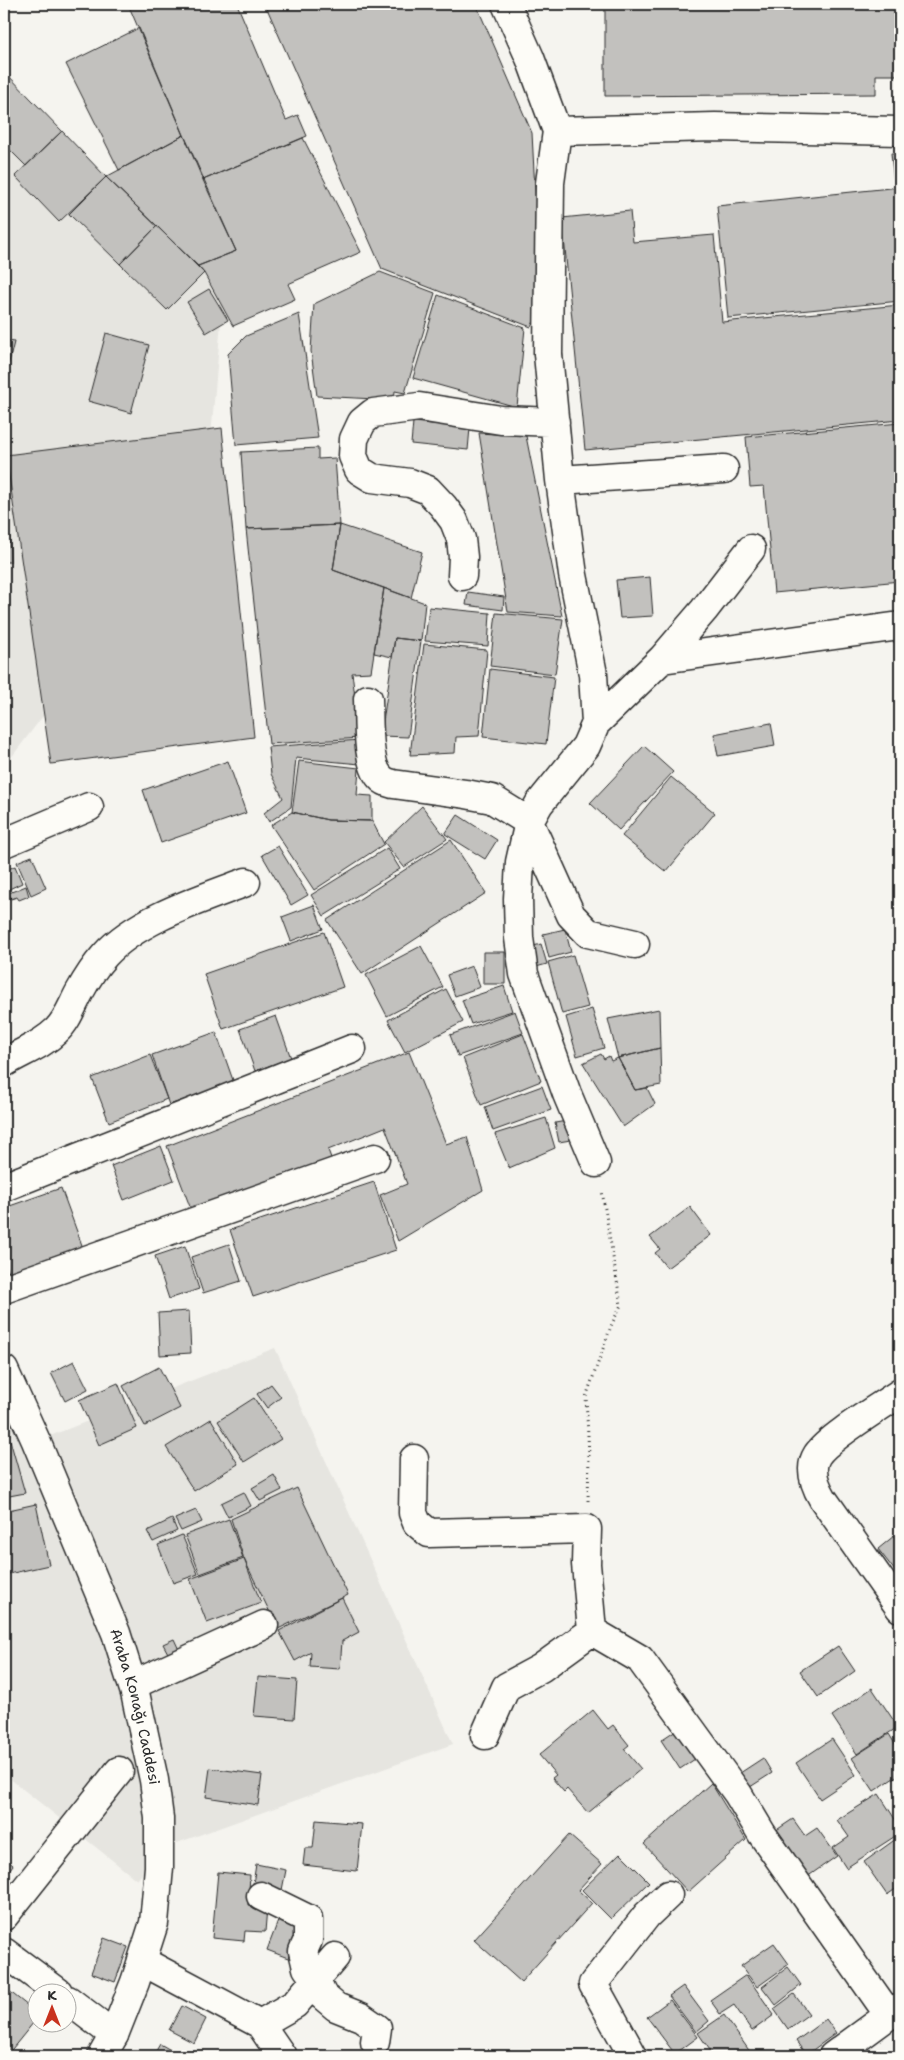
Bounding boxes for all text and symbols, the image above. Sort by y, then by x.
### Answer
street label: Araba Konağı Caddesi [105,1626,165,1786]
north arrow [28,1982,78,2032]
text: K [47,1986,57,2004]

